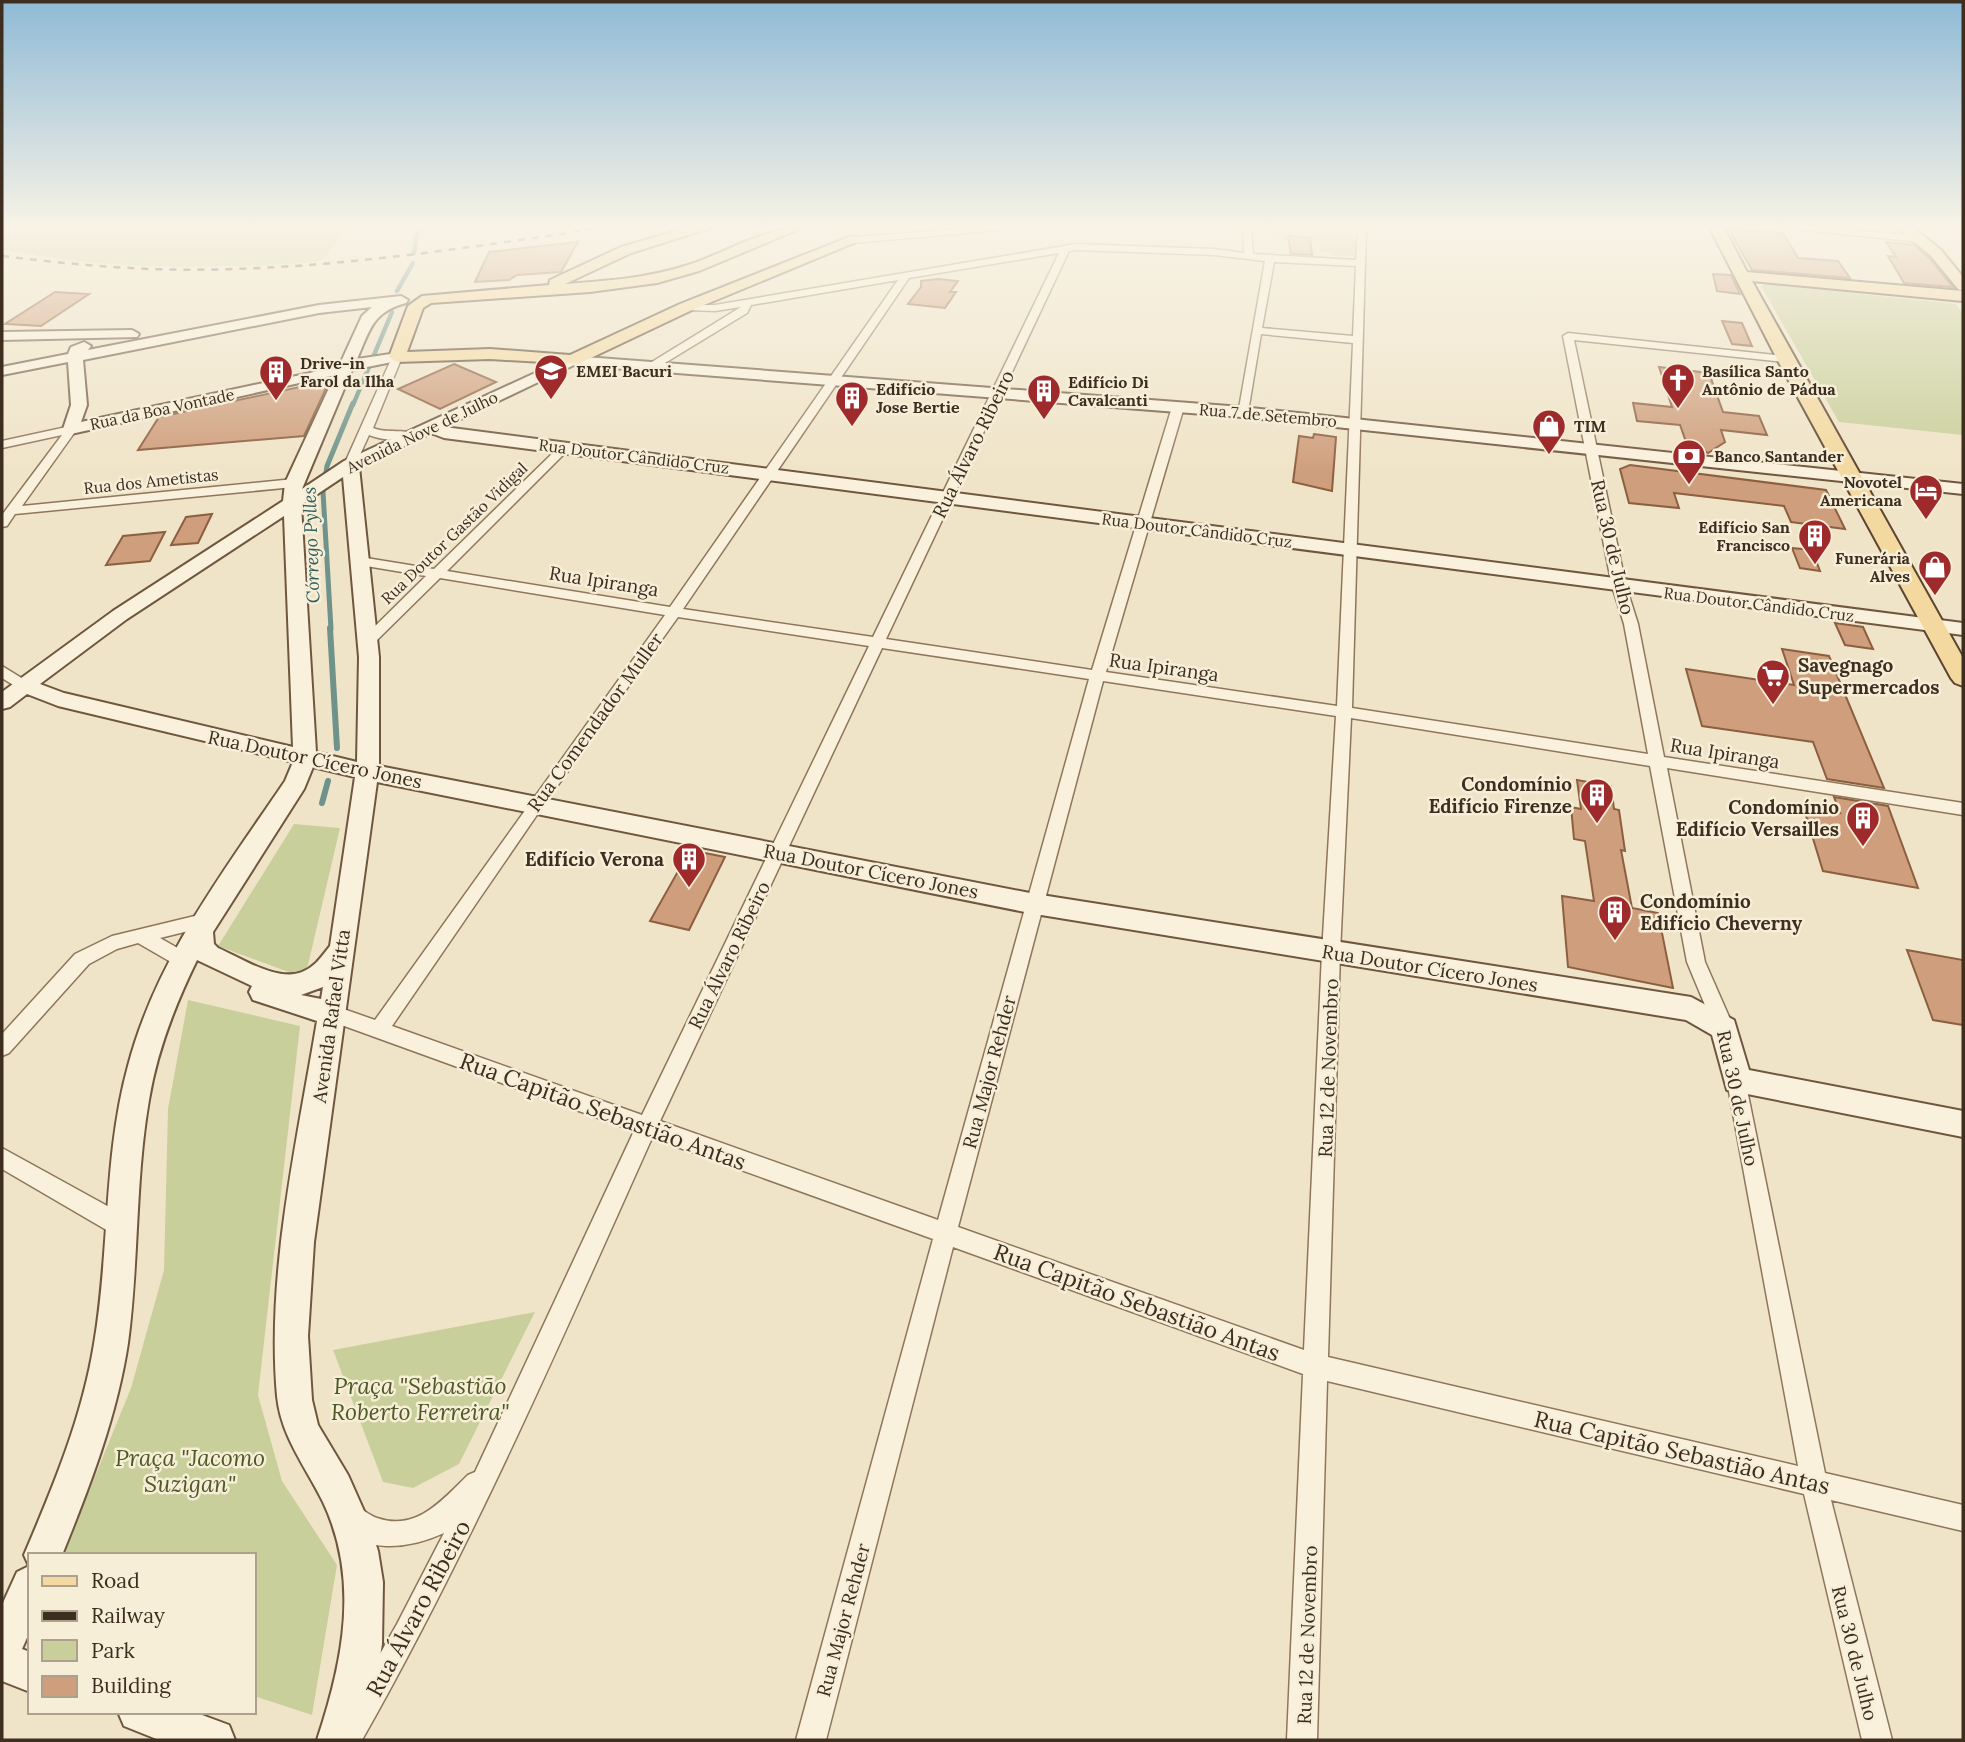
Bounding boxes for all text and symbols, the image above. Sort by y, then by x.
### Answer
school or university icon: EMEI Bacuri [532,352,570,401]
building icon: Drive-in Farol da Ilha [257,353,295,402]
place label: Drive-in Farol da Ilha [300,353,395,391]
place label: EMEI Bacuri [576,361,672,381]
church icon: Basílica Santo Antônio de Pádua [1659,361,1697,410]
place label: Basílica Santo Antônio de Pádua [1702,361,1836,399]
street label: Rua Álvaro Ribeiro [927,366,1019,522]
building icon: Edifício Di Cavalcanti [1025,372,1063,421]
place label: Edifício Di Cavalcanti [1068,372,1149,410]
building icon: Edifício Jose Bertie [833,379,871,428]
place label: Edifício Jose Bertie [876,379,960,417]
street label: Rua da Boa Vontade [88,384,236,434]
street label: Avenida Nove de Julho [342,387,501,478]
street label: Rua 7 de Setembro [1198,399,1338,431]
shop icon: TIM [1530,407,1568,456]
place label: TIM [1574,416,1606,436]
street label: Rua Doutor Cândido Cruz [538,434,730,478]
bank icon: Banco Santander [1670,437,1708,486]
place label: Banco Santander [1714,446,1844,466]
street label: Rua Doutor Gastão Vidigal [377,458,531,608]
street label: Rua dos Ametistas [83,464,219,498]
place label: Novotel Americana [1820,472,1903,510]
hotel icon: Novotel Americana [1907,472,1945,521]
street label: Rua 30 de Julho [1586,477,1640,617]
water label: Córrego Pylles [297,486,325,604]
street label: Rua Doutor Cândido Cruz [1101,508,1293,552]
place label: Edifício San Francisco [1698,517,1790,555]
building icon: Edifício San Francisco [1796,517,1834,566]
place label: Funerária Alves [1835,548,1911,586]
shop icon: Funerária Alves [1916,548,1954,597]
street label: Rua Ipiranga [548,560,661,602]
street label: Rua Doutor Cândido Cruz [1663,582,1855,626]
street label: Rua Comendador Muller [522,627,669,816]
street label: Rua Ipiranga [1108,647,1221,687]
place label: Savegnago Supermercados [1798,653,1939,699]
supermarket icon: Savegnago Supermercados [1754,657,1792,706]
street label: Rua Doutor Cícero Jones [206,725,424,793]
street label: Rua Ipiranga [1669,732,1782,774]
place label: Condomínio Edifício Firenze [1428,772,1572,818]
building icon: Condomínio Edifício Firenze [1578,776,1616,825]
place label: Condomínio Edifício Versailles [1676,795,1839,841]
building icon: Condomínio Edifício Versailles [1844,799,1882,848]
street label: Rua Doutor Cícero Jones [762,838,981,904]
building icon: Edifício Verona [670,840,708,889]
place label: Edifício Verona [525,847,664,871]
street label: Rua Álvaro Ribeiro [683,877,775,1033]
place label: Condomínio Edifício Cheverny [1640,889,1803,935]
building icon: Condomínio Edifício Cheverny [1596,893,1634,942]
street label: Avenida Rafael Vitta [307,927,355,1105]
street label: Rua Doutor Cícero Jones [1320,939,1540,997]
street label: Rua 12 de Novembro [1313,978,1343,1158]
street label: Rua Major Rehder [957,992,1021,1151]
street label: Rua 30 de Julho [1712,1028,1764,1168]
street label: Rua Capitão Sebastião Antas [456,1046,750,1176]
street label: Rua Capitão Sebastião Antas [990,1237,1284,1367]
park label: Praça "Sebastião Roberto Ferreira" [331,1371,509,1426]
street label: Rua Capitão Sebastião Antas [1531,1404,1833,1500]
park label: Praça "Jacomo Suzigan" [115,1443,265,1498]
street label: Rua Álvaro Ribeiro [359,1515,477,1701]
street label: Rua Major Rehder [811,1540,875,1699]
street label: Rua 12 de Novembro [1292,1545,1322,1725]
legend [28,1553,256,1714]
text: Road [91,1567,140,1594]
street label: Rua 30 de Julho [1827,1583,1883,1723]
text: Railway [91,1602,165,1629]
text: Park [91,1637,135,1664]
text: Building [91,1672,171,1699]

